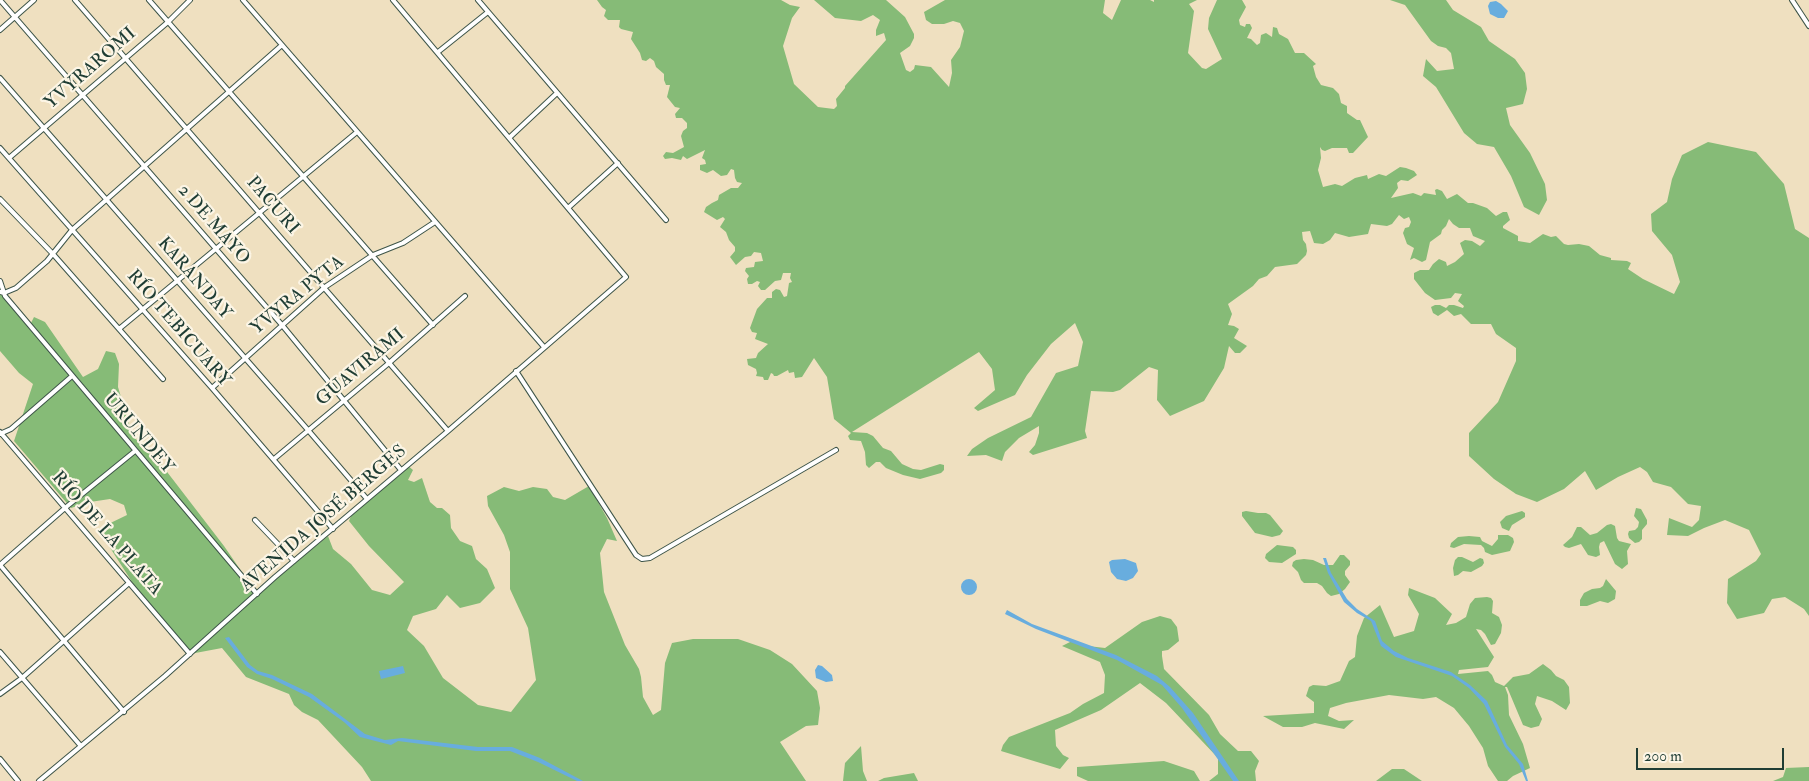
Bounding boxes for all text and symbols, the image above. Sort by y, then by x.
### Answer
street label: YVYRAROMI [41,23,141,115]
street label: PACURI [241,173,303,239]
street label: 2 DE MAYO [172,181,254,269]
street label: KARANDAY [152,233,236,325]
street label: YVYRA PYTA [247,252,349,340]
street label: RÍO TEBICUARY [121,266,235,392]
street label: GUAVIRAMI [312,325,410,411]
street label: URUNDEY [98,389,178,479]
street label: AVENIDA JOSÉ BERGES [237,441,411,597]
street label: RÍO DE LA PLATA [46,468,166,600]
scale bar [1639,738,1786,770]
text: 200 m [1644,747,1682,766]

